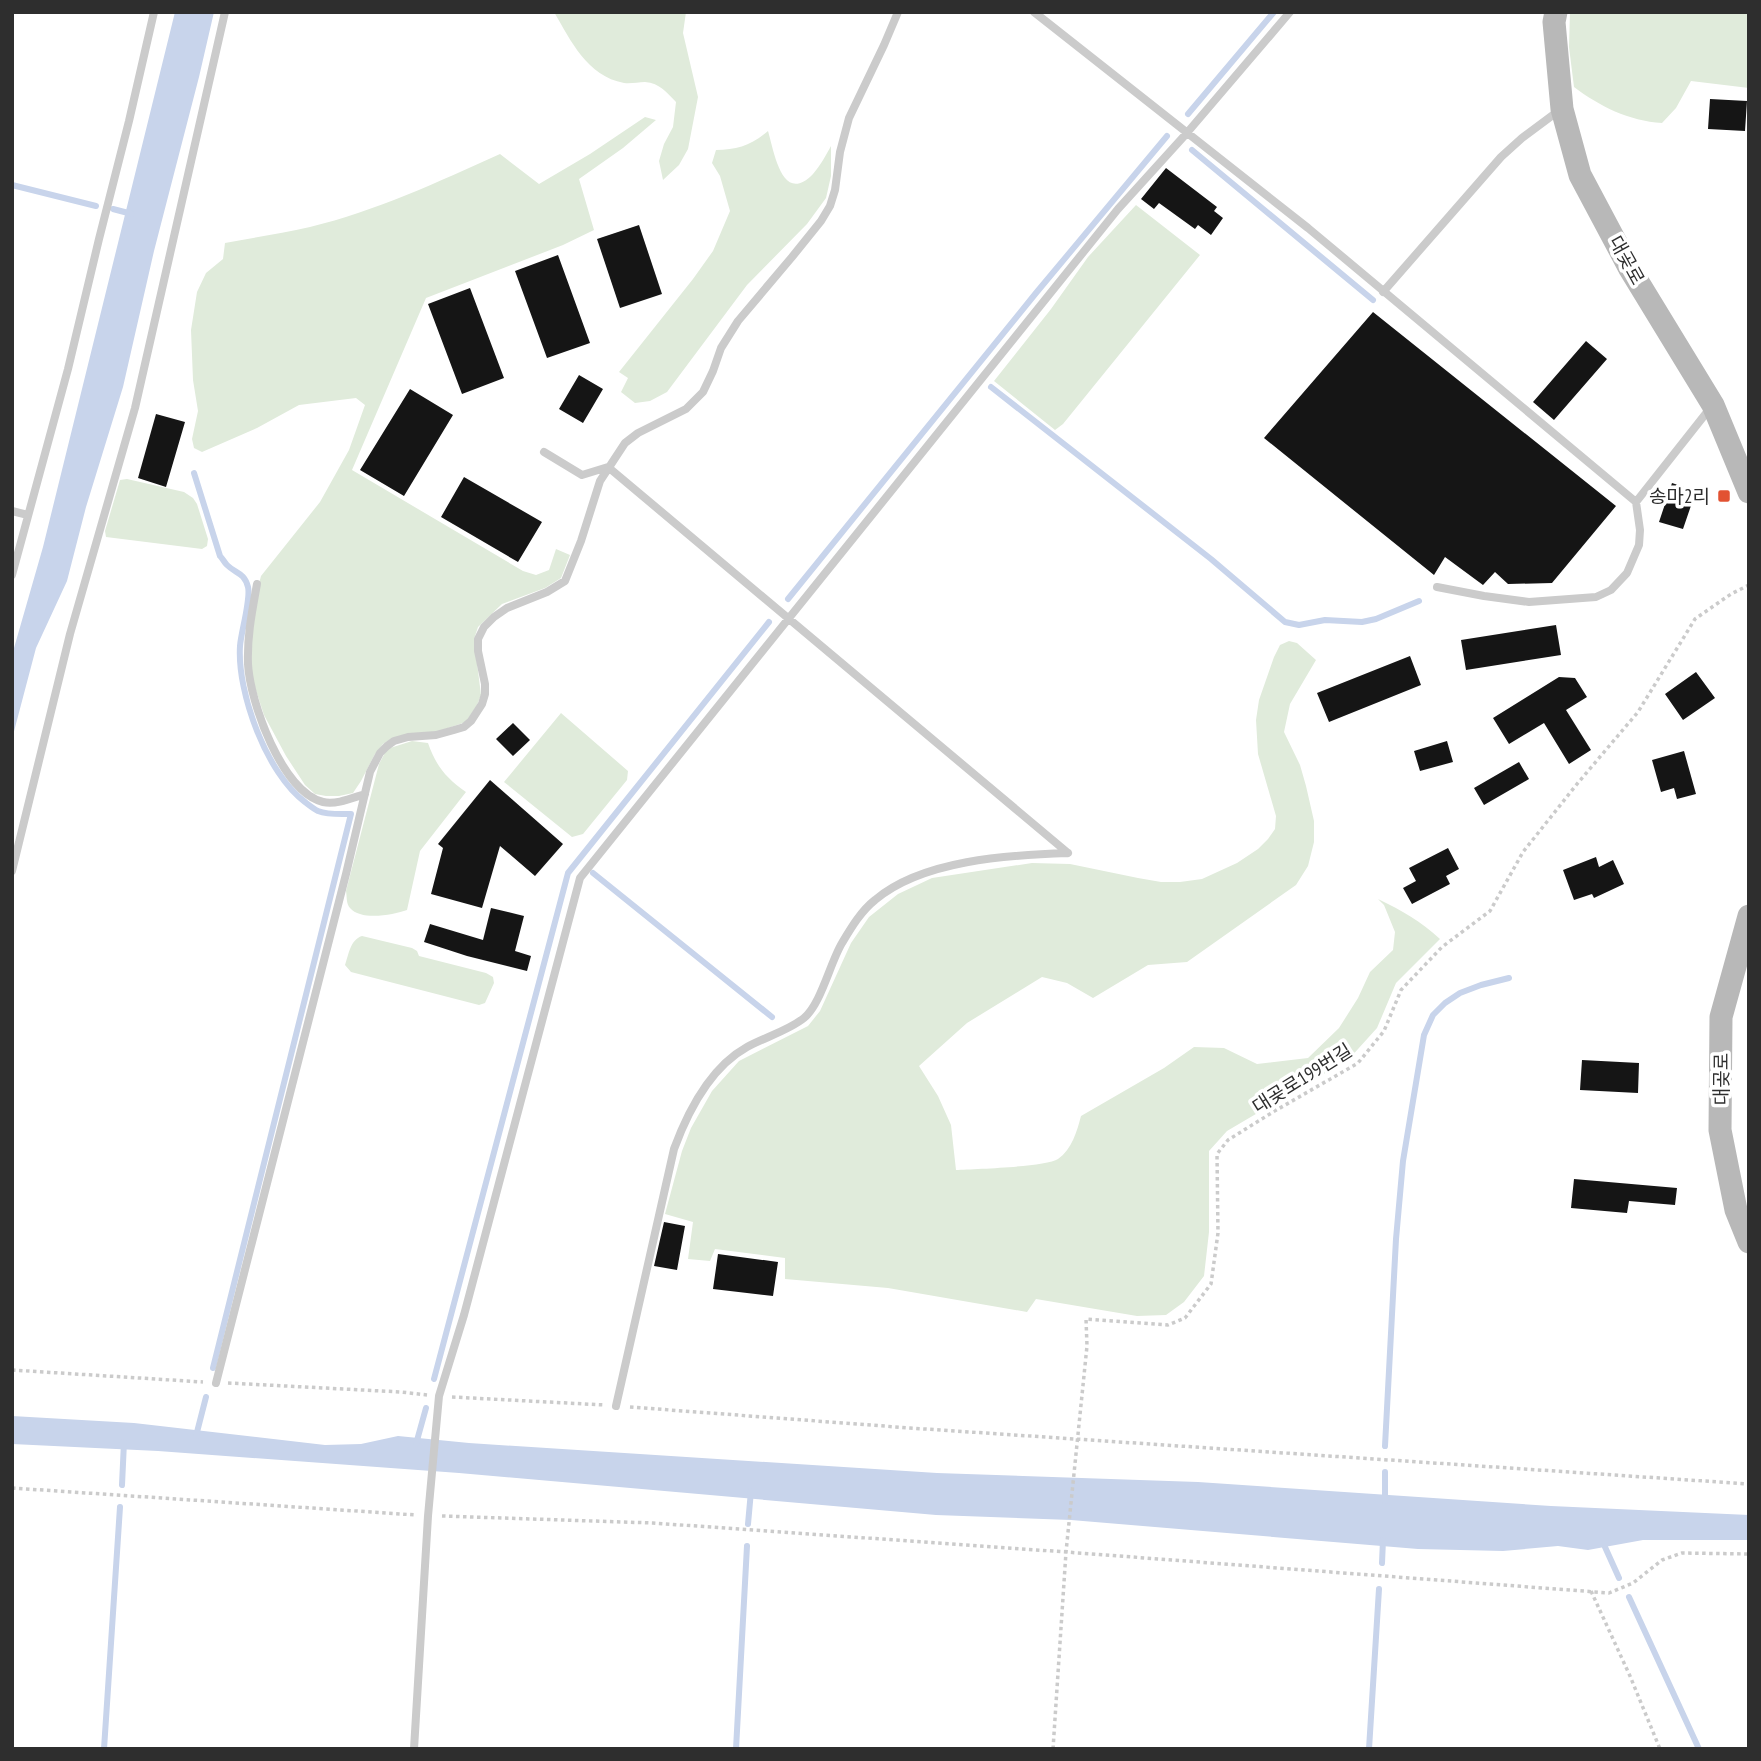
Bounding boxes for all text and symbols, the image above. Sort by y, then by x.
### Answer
street label: 대곶로 [1604,231,1650,289]
place label: 송마2리 [1649,484,1710,508]
marker: 송마2리 [1716,488,1732,504]
street label: 대곶로199번길 [1248,1038,1356,1118]
street label: 대곶로 [1709,1053,1733,1105]

